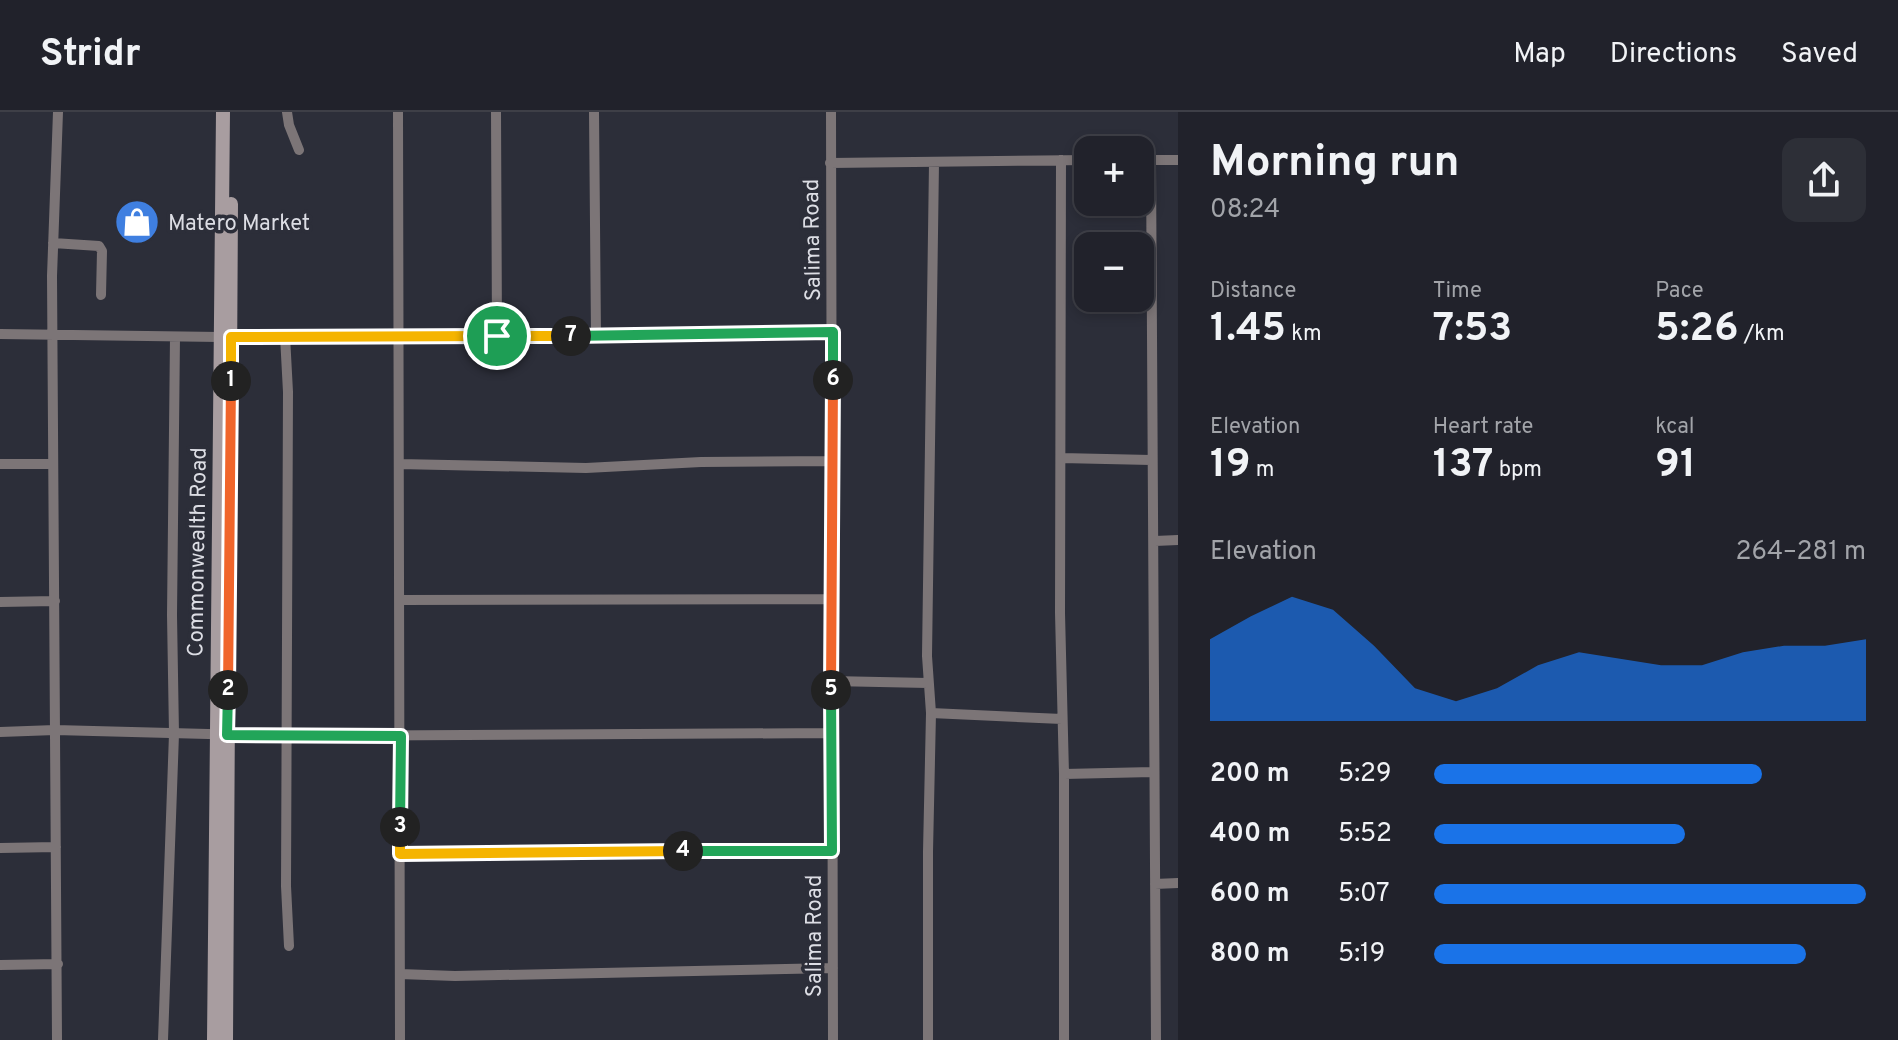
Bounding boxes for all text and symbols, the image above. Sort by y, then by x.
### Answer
text: Stridr [40,31,140,80]
text: Map [1513,37,1566,73]
text: Directions [1610,37,1737,73]
text: Saved [1781,37,1858,73]
map controls [1074,136,1154,312]
button: + [1074,136,1154,216]
text: Morning run [1210,136,1460,192]
button: share [1782,138,1866,222]
street label: Salima Road [799,178,828,301]
text: 08:24 [1210,194,1280,227]
shop icon: Matero Market [113,198,161,246]
place label: Matero Market [168,211,310,238]
button: − [1074,232,1154,312]
text: Distance [1210,278,1296,305]
text: Time [1433,278,1482,305]
text: Pace [1655,278,1704,305]
pin [463,302,531,370]
text: 1.45 [1210,305,1286,355]
text: 7:53 [1433,305,1512,355]
text: 5:26 [1655,305,1739,355]
icon: arrive [475,314,519,358]
pin: 7 [551,316,591,356]
text: km [1286,321,1322,348]
text: /km [1739,321,1785,348]
text: 7 [565,322,577,349]
pin: 6 [813,360,853,400]
pin: 1 [211,361,251,401]
text: 6 [826,366,840,393]
text: 1 [227,367,235,394]
text: Elevation [1210,414,1300,441]
text: Heart rate [1433,414,1533,441]
text: kcal [1655,414,1694,441]
text: 19 [1210,441,1251,491]
text: 137 [1433,441,1493,491]
text: 91 [1655,441,1696,491]
street label: Commonwealth Road [183,447,214,657]
text: m [1251,457,1274,484]
text: bpm [1493,457,1542,484]
text: Elevation [1210,536,1317,569]
text: 264–281 m [1736,536,1866,569]
pin: 2 [208,670,248,710]
pin: 5 [811,670,851,710]
text: 2 [221,676,235,703]
text: 5 [824,676,838,703]
text: 200 m [1210,758,1289,791]
text: 5:29 [1338,758,1391,791]
pin: 3 [380,807,420,847]
text: 3 [393,813,407,840]
text: 400 m [1210,818,1290,851]
text: 5:52 [1338,818,1392,851]
pin: 4 [663,831,703,871]
text: 4 [676,837,690,864]
street label: Salima Road [802,875,829,997]
text: 600 m [1210,878,1290,911]
text: 5:07 [1338,878,1389,911]
text: 800 m [1210,938,1290,971]
text: 5:19 [1338,938,1385,971]

